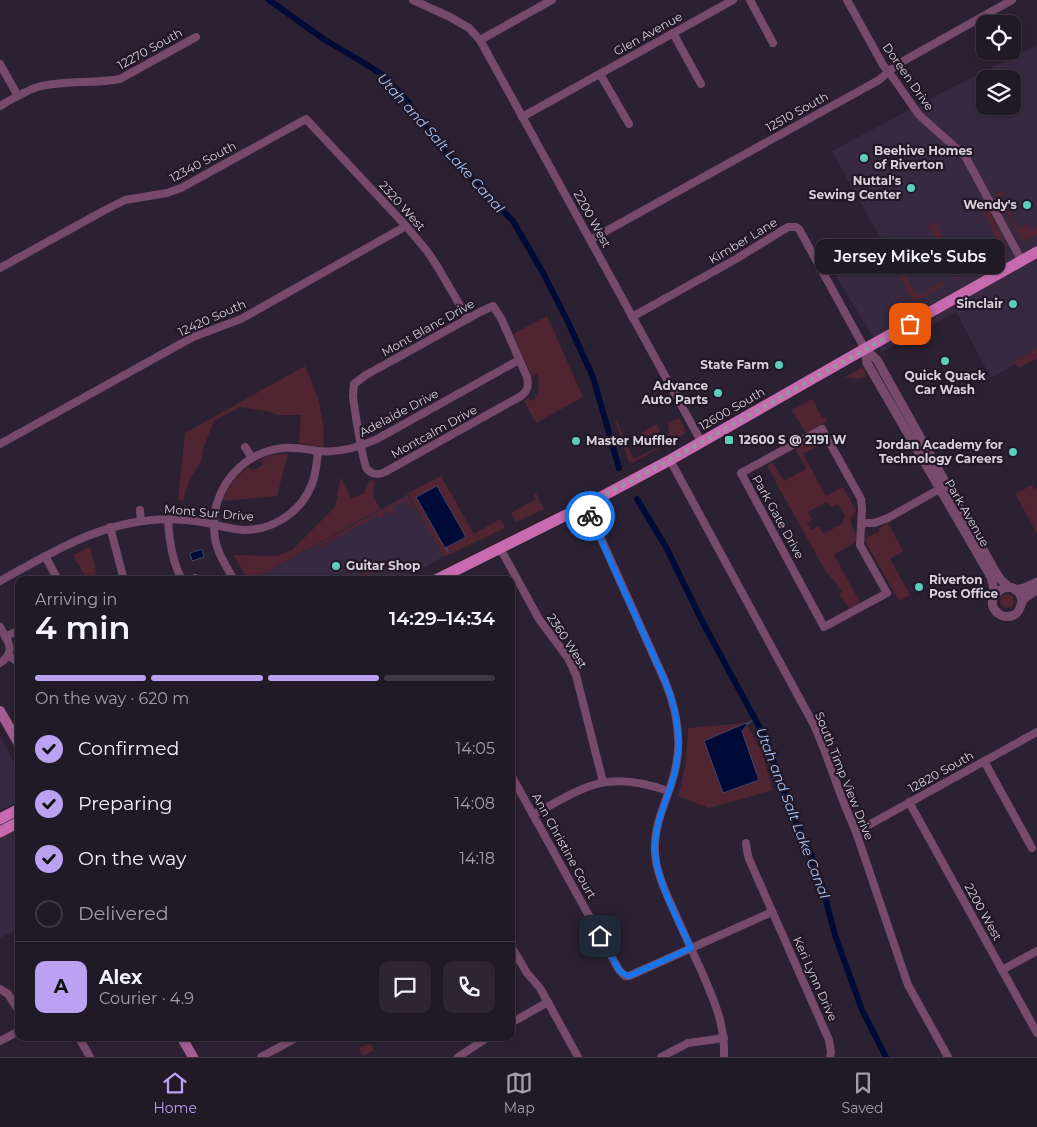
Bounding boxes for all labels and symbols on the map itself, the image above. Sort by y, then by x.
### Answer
street label: Glen Avenue [611,9,685,59]
street label: 12270 South [115,25,185,73]
street label: Doreen Drive [880,40,937,113]
water label: Utah and Salt Lake Canal [373,69,509,217]
street label: 12510 South [763,88,831,135]
street label: 12340 South [167,138,238,185]
place label: Beehive Homes of Riverton [874,143,973,172]
marker: Beehive Homes of Riverton [858,152,870,164]
place label: Nuttal's Sewing Center [809,173,902,202]
street label: 2320 West [376,178,429,234]
marker: Nuttal's Sewing Center [905,182,917,194]
street label: 2200 West [571,187,614,250]
place label: Wendy's [963,197,1018,212]
marker: Wendy's [1021,199,1033,211]
street label: Kimber Lane [706,214,780,267]
callout: Jersey Mike's Subs [815,239,1005,274]
street label: 12420 South [176,296,248,339]
street label: Mont Blanc Drive [379,296,477,359]
place label: Sinclair [957,296,1003,311]
marker: Sinclair [1007,298,1019,310]
pin [889,303,931,345]
marker: Quick Quack Car Wash [939,355,951,367]
place label: State Farm [700,357,769,372]
marker: State Farm [773,359,785,371]
place label: Quick Quack Car Wash [904,368,986,397]
place label: Advance Auto Parts [640,378,709,407]
street label: 12600 South [696,384,767,433]
street label: Adelaide Drive [357,385,441,440]
marker: Advance Auto Parts [712,387,724,399]
street label: Montcalm Drive [388,402,479,461]
place label: 12600 S @ 2191 W [739,432,846,447]
place label: Master Muffler [586,433,678,448]
marker: 12600 S @ 2191 W [723,434,735,446]
marker: Master Muffler [570,435,582,447]
place label: Jordan Academy for Technology Careers [875,437,1004,466]
marker: Jordan Academy for Technology Careers [1007,446,1019,458]
street label: Park Gate Drive [749,472,808,561]
street label: Park Avenue [942,476,993,549]
courier [565,491,615,541]
street label: Mont Sur Drive [164,501,255,524]
place label: Guitar Shop [346,558,420,573]
marker: Guitar Shop [330,560,342,572]
place label: Riverton Post Office [929,572,999,601]
marker: Riverton Post Office [913,581,925,593]
street label: 2360 West [544,610,591,671]
street label: South Timp View Drive [812,710,877,842]
water label: Utah and Salt Lake Canal [752,725,834,901]
street label: 12820 South [905,747,976,796]
street label: Ann Christine Court [529,790,600,901]
street label: 2200 West [962,880,1005,943]
pin [579,915,621,957]
street label: Keri Lynn Drive [790,934,841,1023]

